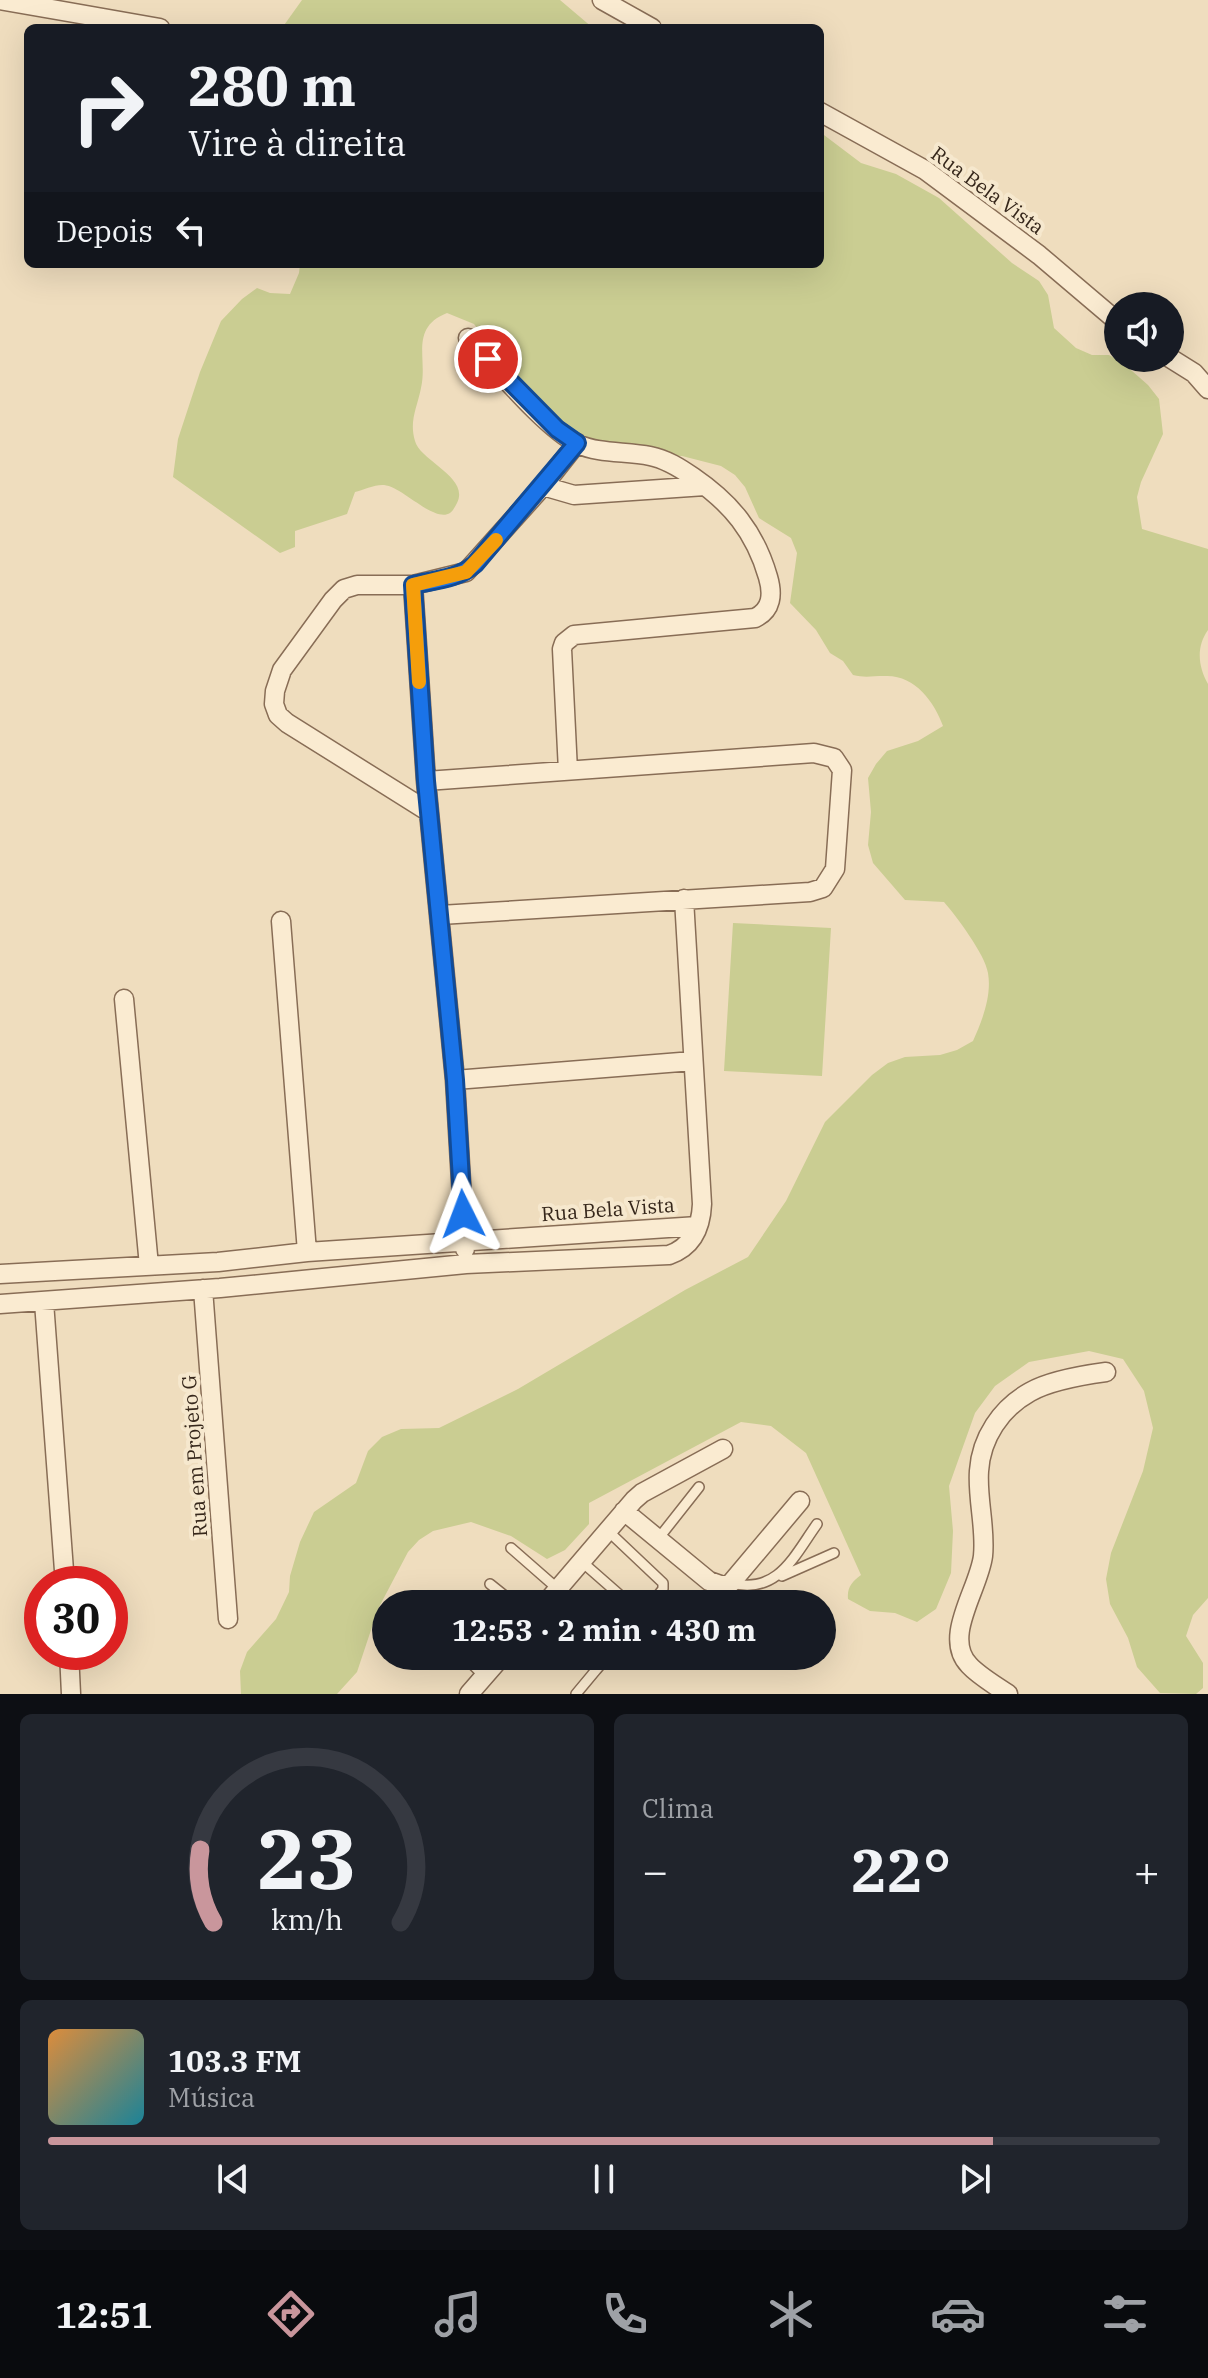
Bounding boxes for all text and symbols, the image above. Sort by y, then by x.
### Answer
text: 280 m [188,49,356,121]
icon: right [56,56,160,160]
text: Vire à direita [188,119,406,166]
street label: Rua Bela Vista [926,140,1050,240]
icon: left [169,208,213,252]
text: Depois [56,211,153,250]
map controls [1104,292,1184,372]
button: sound [1104,292,1184,372]
pin [454,325,522,393]
icon: arrive [466,337,510,381]
position arrow [421,1172,505,1256]
street label: Rua Bela Vista [540,1191,676,1227]
street label: Rua em Projeto G [175,1374,213,1538]
speed limit sign: 30 [24,1566,128,1670]
text: 12:53 · 2 min · 430 m [452,1610,756,1649]
text: Clima [642,1791,714,1825]
text: 23 [257,1804,357,1912]
text: 22° [851,1830,951,1909]
text: − [642,1842,668,1899]
text: + [1134,1842,1160,1899]
text: km/h [271,1901,343,1938]
text: 103.3 FM [168,2041,301,2080]
text: Música [168,2080,255,2114]
icon: previous [211,2157,255,2201]
icon: pause [582,2157,626,2201]
icon: next [953,2157,997,2201]
icon: directions [263,2286,319,2342]
icon: music [430,2286,486,2342]
icon: phone [597,2286,653,2342]
icon: climate [763,2286,819,2342]
icon: car [930,2286,986,2342]
icon: filters [1097,2286,1153,2342]
text: 12:51 [55,2291,153,2338]

